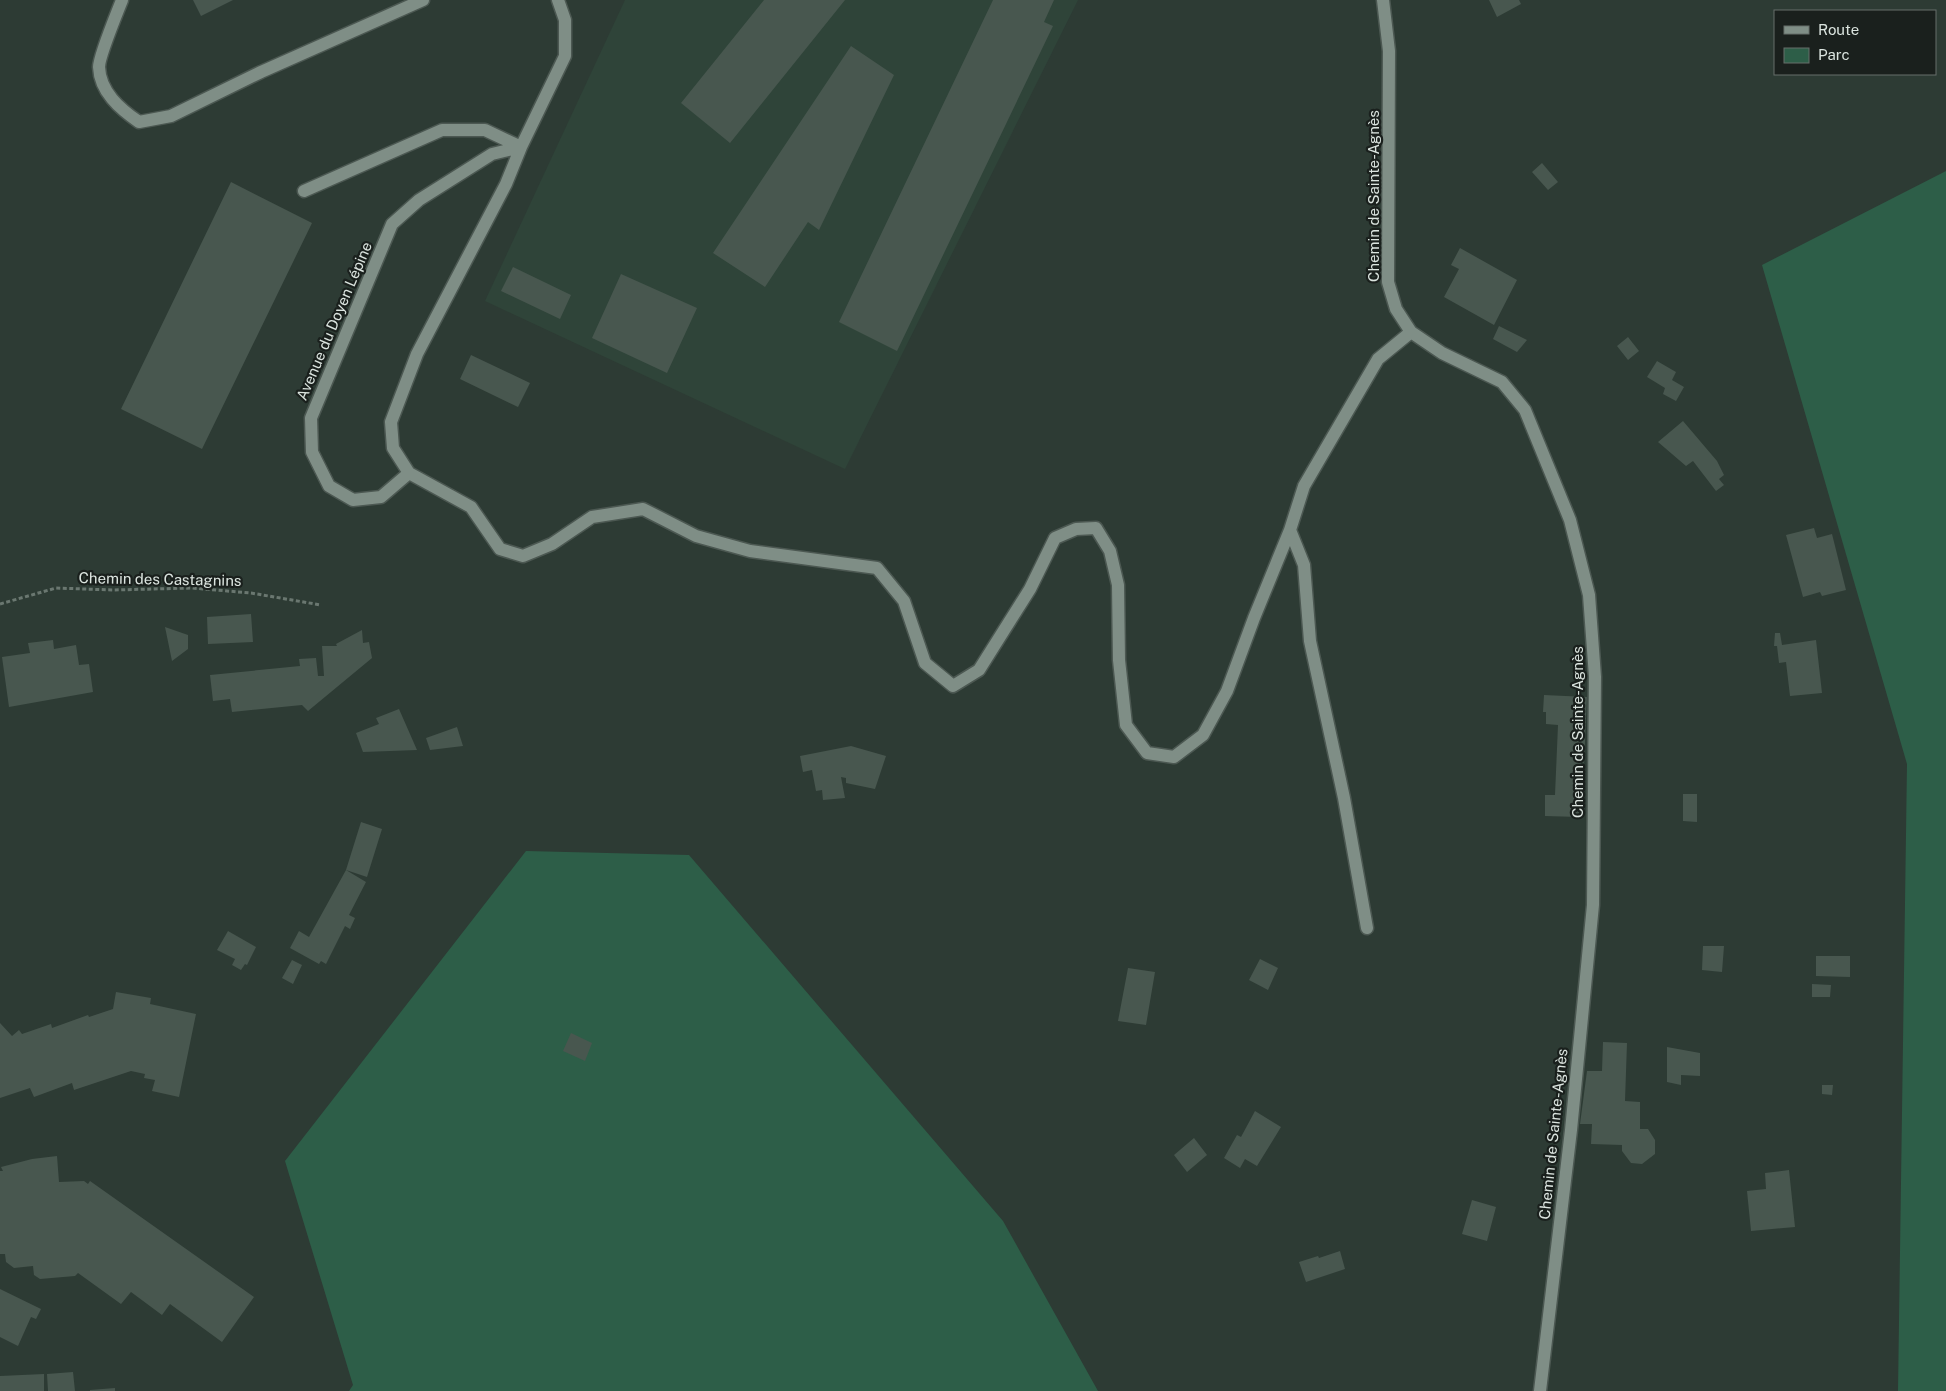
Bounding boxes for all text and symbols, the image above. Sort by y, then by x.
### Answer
legend [1774,10,1936,75]
text: Route [1818,21,1859,38]
text: Parc [1818,46,1850,63]
street label: Chemin de Sainte-Agnès [1365,110,1382,282]
street label: Avenue du Doyen Lépine [293,239,375,403]
street label: Chemin des Castagnins [78,569,242,589]
street label: Chemin de Sainte-Agnès [1569,646,1586,818]
street label: Chemin de Sainte-Agnès [1536,1048,1570,1220]

